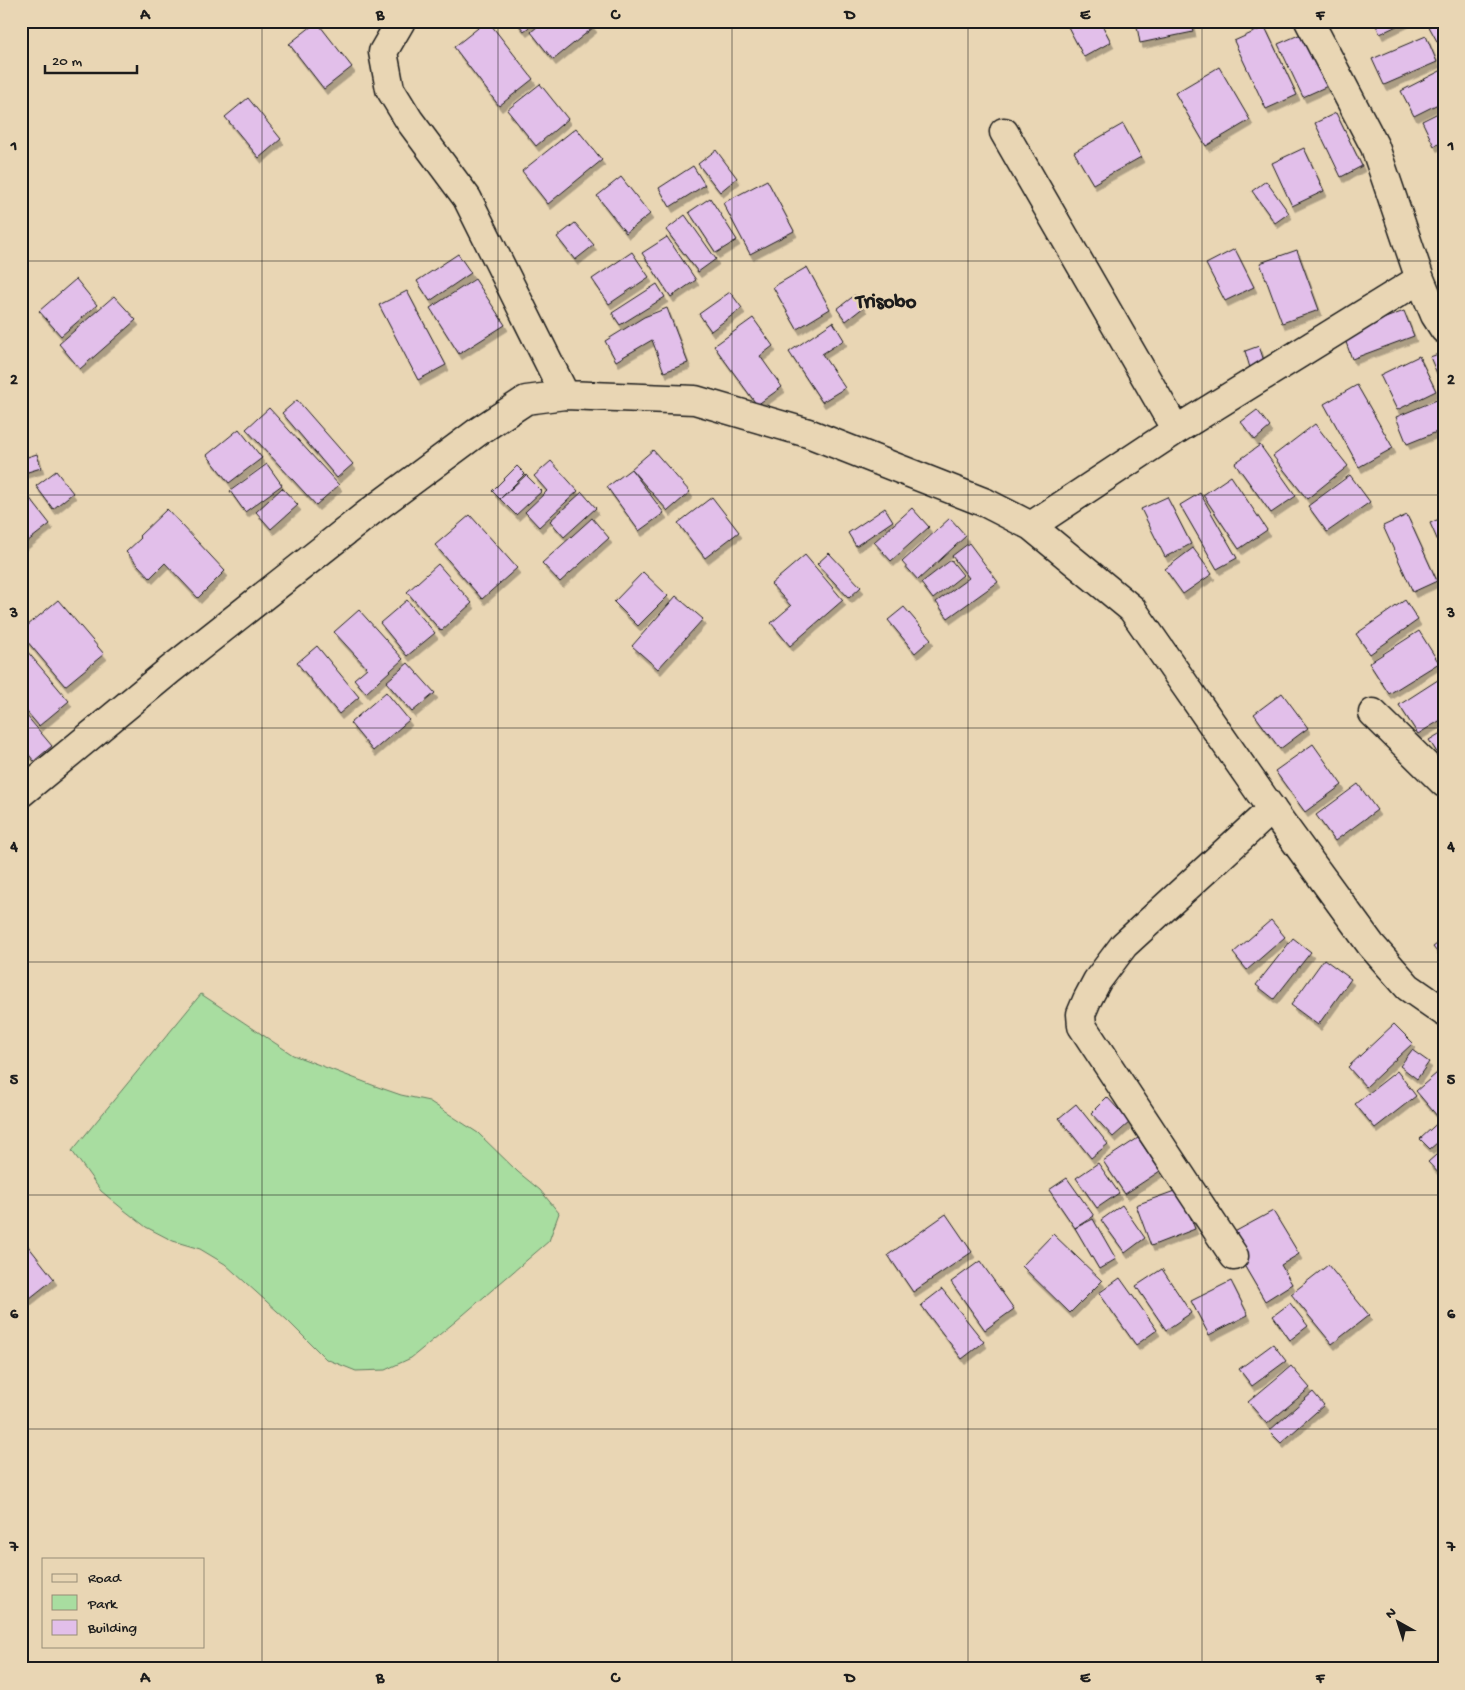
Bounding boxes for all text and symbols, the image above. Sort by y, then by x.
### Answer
text: A [139,7,151,26]
text: B [375,7,385,26]
text: C [610,7,621,26]
text: D [843,7,856,26]
text: E [1080,7,1091,26]
text: F [1315,7,1326,26]
scale bar [45,42,138,74]
text: 20 m [52,53,82,71]
text: 1 [10,138,17,157]
text: 1 [1447,138,1454,157]
district label: Trisobo [854,291,916,316]
text: 2 [10,372,18,391]
text: 2 [1447,372,1455,391]
text: 3 [9,605,18,624]
text: 3 [1446,605,1455,624]
text: 4 [9,839,18,858]
text: 4 [1446,839,1455,858]
text: 5 [10,1072,19,1091]
text: 5 [1447,1072,1456,1091]
text: 6 [10,1306,19,1325]
text: 6 [1447,1306,1456,1325]
text: 7 [9,1539,19,1558]
text: 7 [1446,1539,1456,1558]
legend [42,1558,205,1648]
text: Road [88,1570,122,1588]
text: Park [87,1596,118,1614]
north arrow [1372,1598,1422,1648]
text: N [1382,1604,1400,1623]
text: Building [87,1620,137,1638]
text: A [139,1670,151,1689]
text: B [375,1670,385,1689]
text: C [610,1670,621,1689]
text: D [843,1670,856,1689]
text: E [1080,1670,1091,1689]
text: F [1315,1670,1326,1689]

